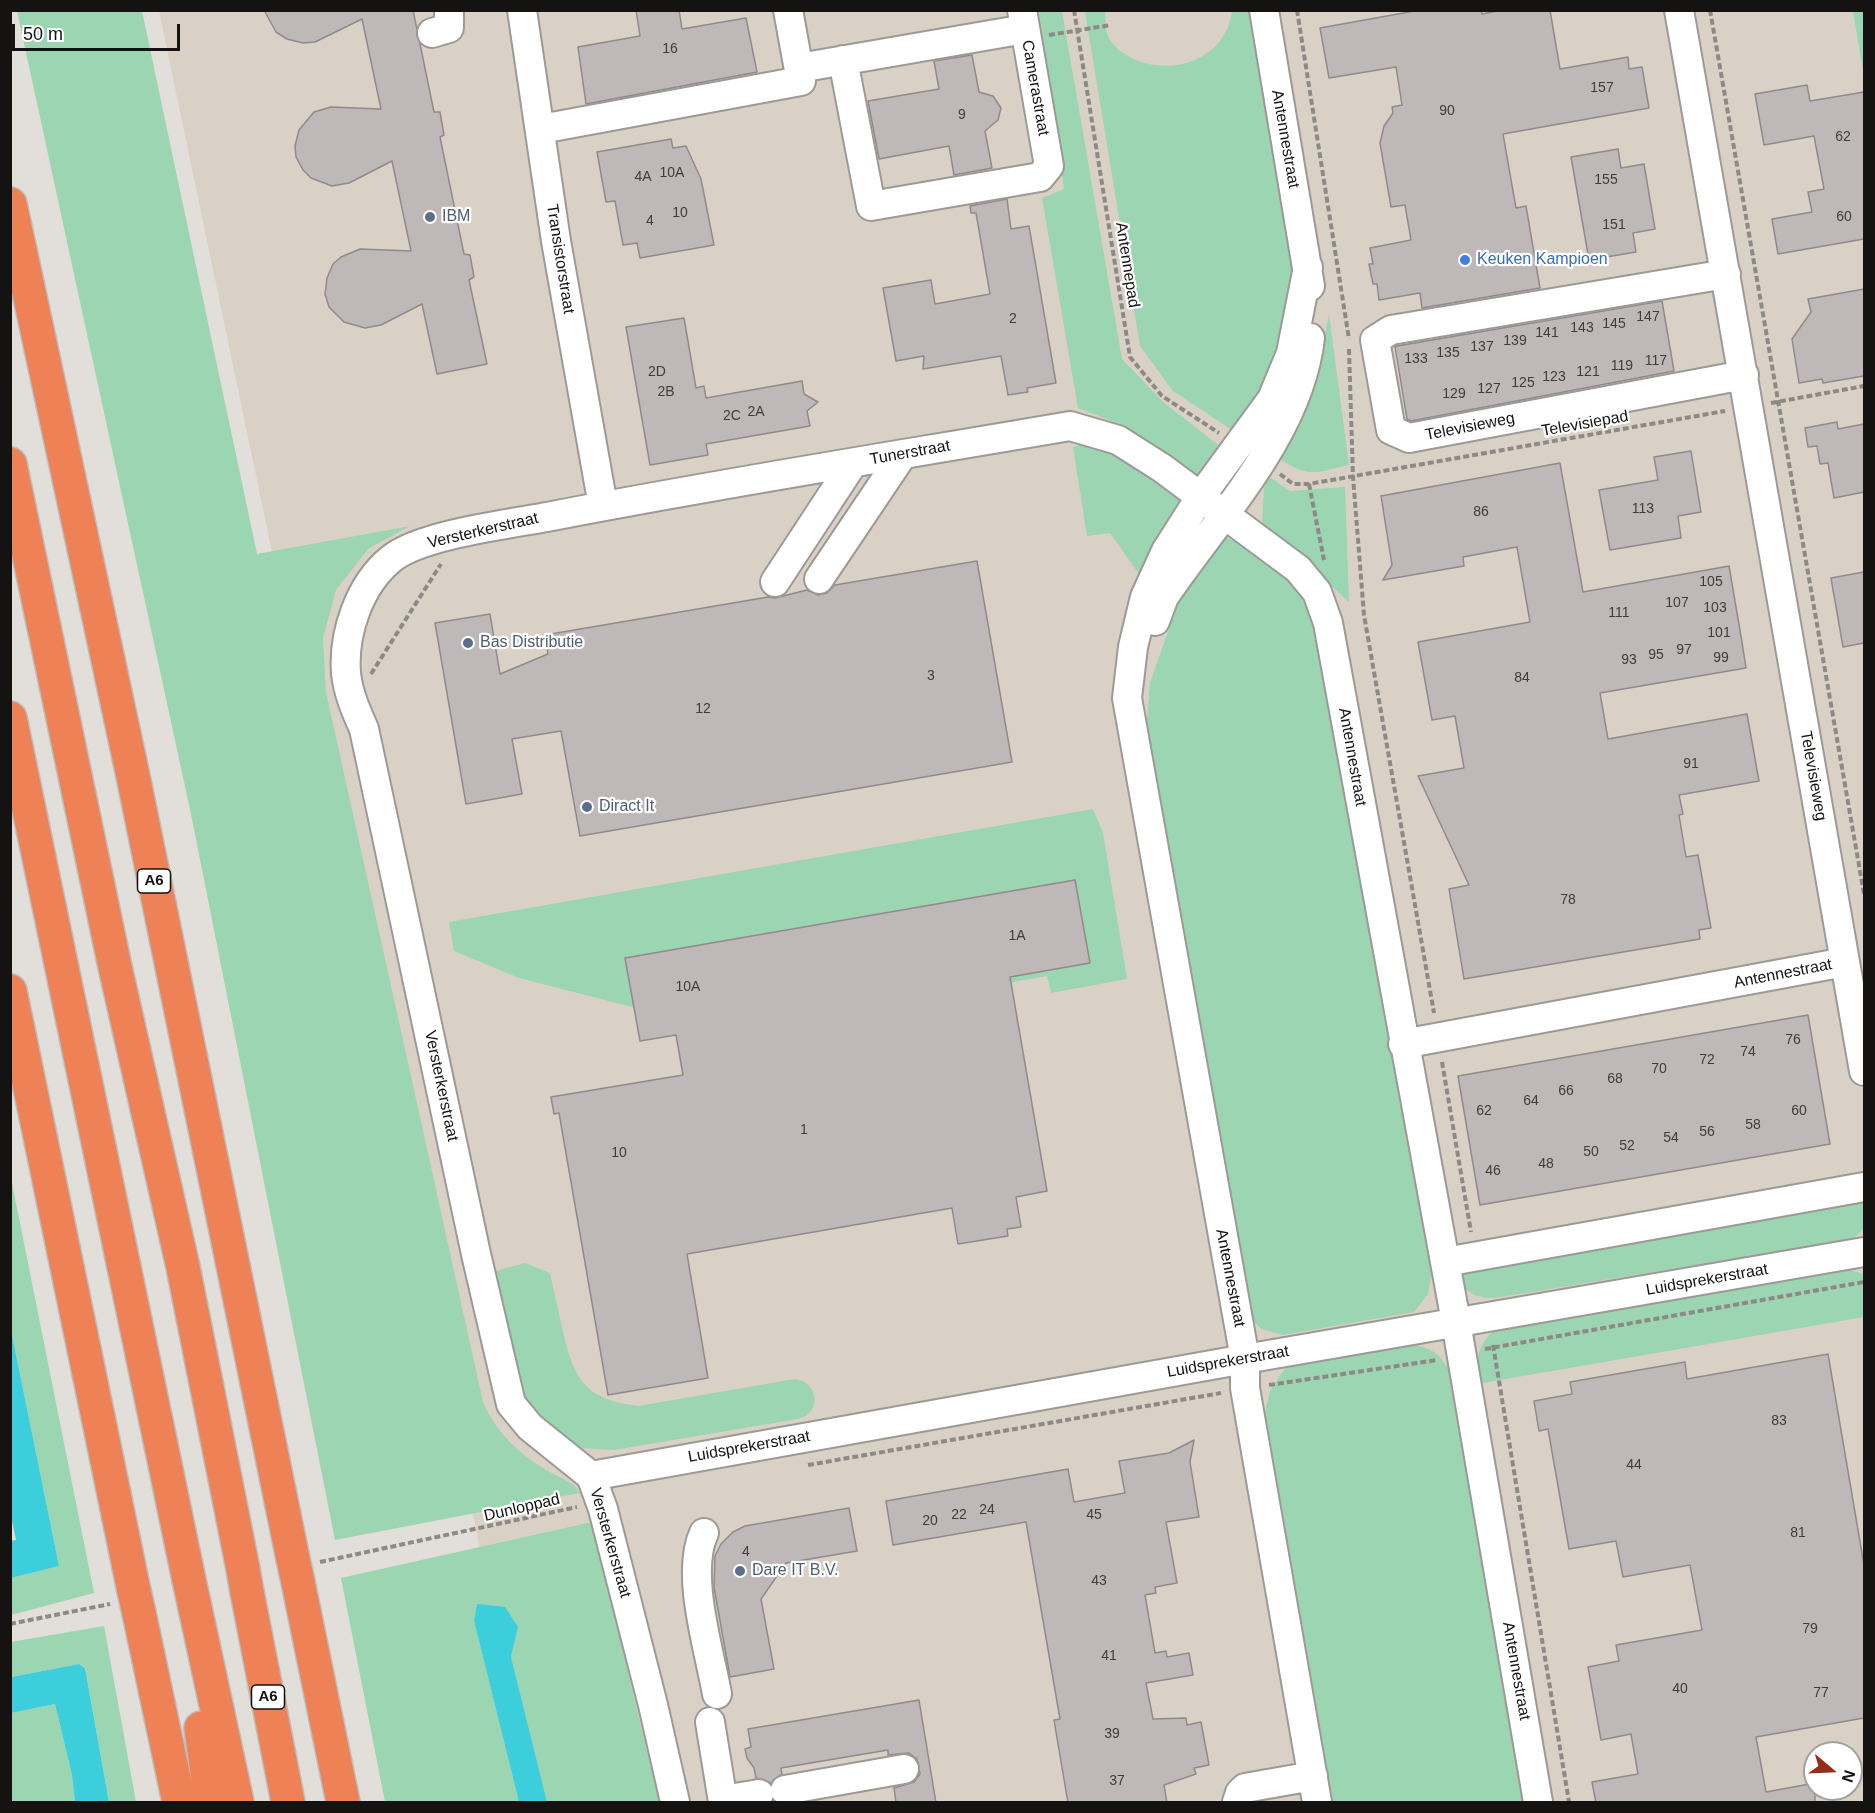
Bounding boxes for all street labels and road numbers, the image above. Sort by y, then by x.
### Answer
street label: Camerastraat [1017,39,1053,137]
street label: Antennestraat [1267,88,1303,190]
street label: Transistorstraat [542,203,578,315]
street label: Antennepad [1111,221,1143,309]
street label: Televisiepad [1540,407,1630,441]
street label: Televisieweg [1424,409,1516,445]
street label: Tunerstraat [868,436,952,470]
street label: Versterkerstraat [426,509,540,553]
street label: Antennestraat [1334,706,1370,808]
street label: Televisieweg [1796,730,1830,822]
road number: A6 [138,869,170,893]
street label: Antennestraat [1732,955,1834,993]
street label: Versterkerstraat [420,1029,462,1143]
street label: Antennestraat [1211,1227,1249,1329]
street label: Luidsprekerstraat [1644,1260,1770,1300]
street label: Luidsprekerstraat [1165,1342,1291,1382]
street label: Luidsprekerstraat [686,1427,812,1467]
street label: Versterkerstraat [585,1486,635,1600]
street label: Dunloppad [482,1490,562,1526]
street label: Antennestraat [1498,1620,1534,1722]
road number: A6 [252,1685,284,1709]

